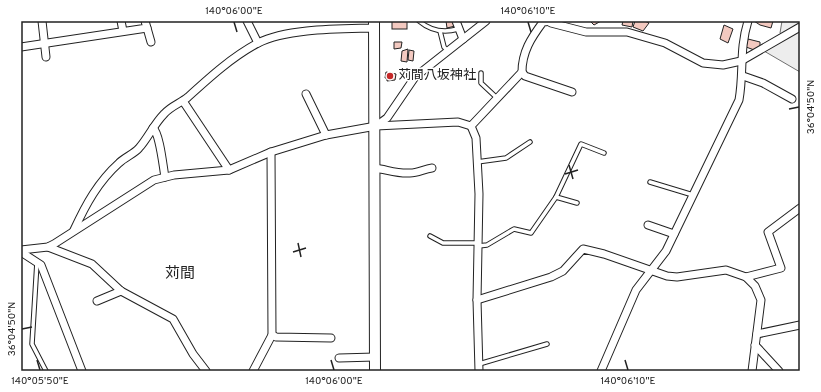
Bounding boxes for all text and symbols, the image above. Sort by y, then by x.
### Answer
text: 140°06'00"E [205,5,263,18]
text: 140°06'10"E [501,5,555,18]
place label: 苅間八坂神社 [398,68,476,84]
marker: 苅間八坂神社 [385,71,395,81]
text: 36°04'50"N [805,80,818,134]
district label: 苅間 [165,265,195,284]
text: 36°04'50"N [6,302,19,356]
text: 140°05'50"E [11,375,69,388]
text: 140°06'00"E [305,375,363,388]
text: 140°06'10"E [601,375,655,388]

